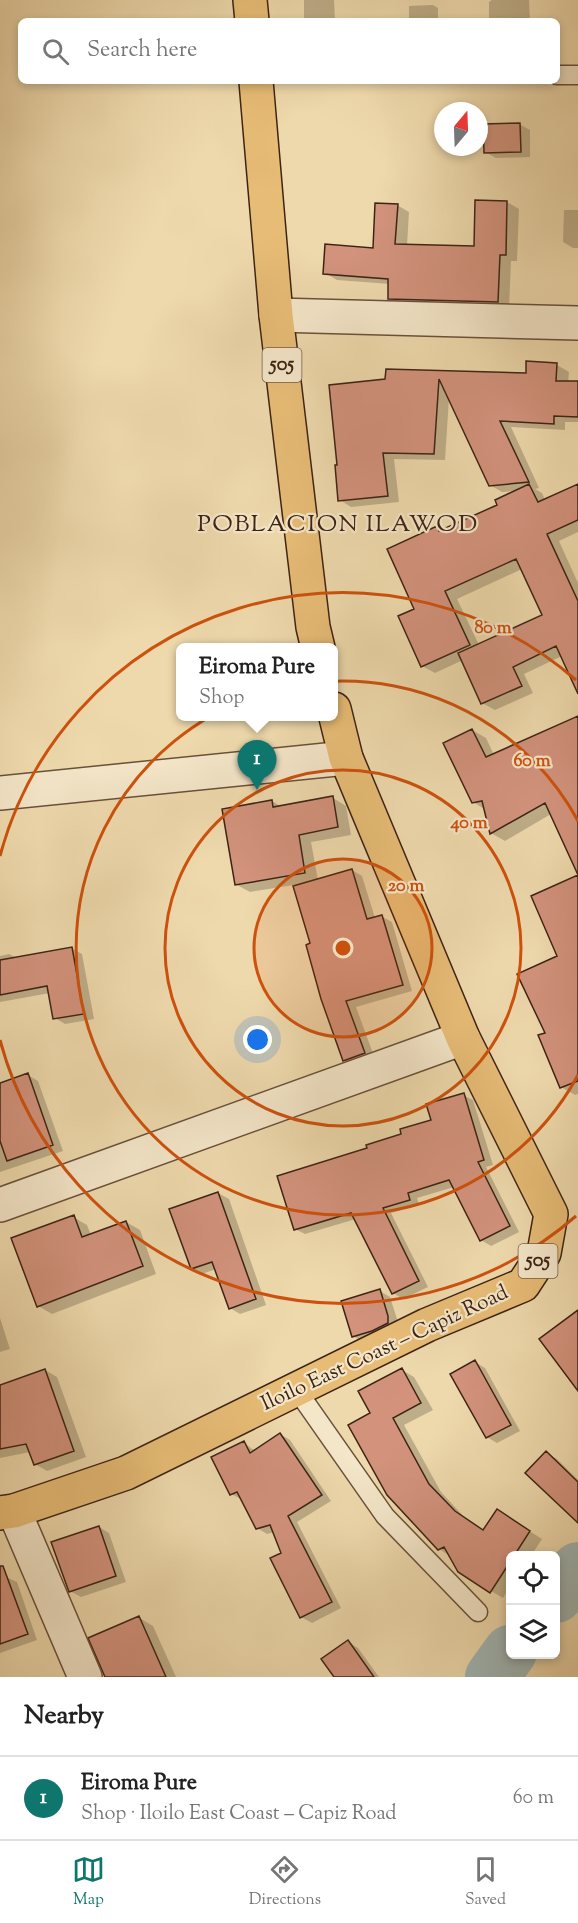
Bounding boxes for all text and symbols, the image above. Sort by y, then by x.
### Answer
search box [18,18,560,84]
icon: search [39,35,72,68]
text: Search here [87,35,197,67]
north arrow [434,102,488,156]
road number: 505 [262,348,302,382]
district label: POBLACION ILAWOD [197,508,479,542]
text: 80 m [474,616,512,642]
popup [176,643,338,721]
text: Eiroma Pure [199,652,315,684]
text: Shop [199,684,244,713]
pin: 1 [238,740,276,790]
text: 60 m [513,749,551,775]
text: 40 m [449,811,488,837]
text: 20 m [388,874,424,900]
centre of rings [333,938,353,958]
your location [243,1025,272,1054]
road number: 505 [518,1244,558,1278]
street label: Iloilo East Coast – Capiz Road [256,1278,514,1420]
map controls [506,1551,560,1659]
button: locate [506,1551,560,1605]
button: layers [506,1605,560,1659]
text: Nearby [24,1698,104,1735]
text: Eiroma Pure [81,1768,197,1800]
text: 1 [40,1784,47,1813]
text: 60 m [513,1784,554,1813]
text: Shop · Iloilo East Coast – Capiz Road [81,1800,397,1829]
tab: Map [72,1853,105,1912]
tab: Directions [249,1853,321,1912]
tab: Saved [465,1853,506,1912]

